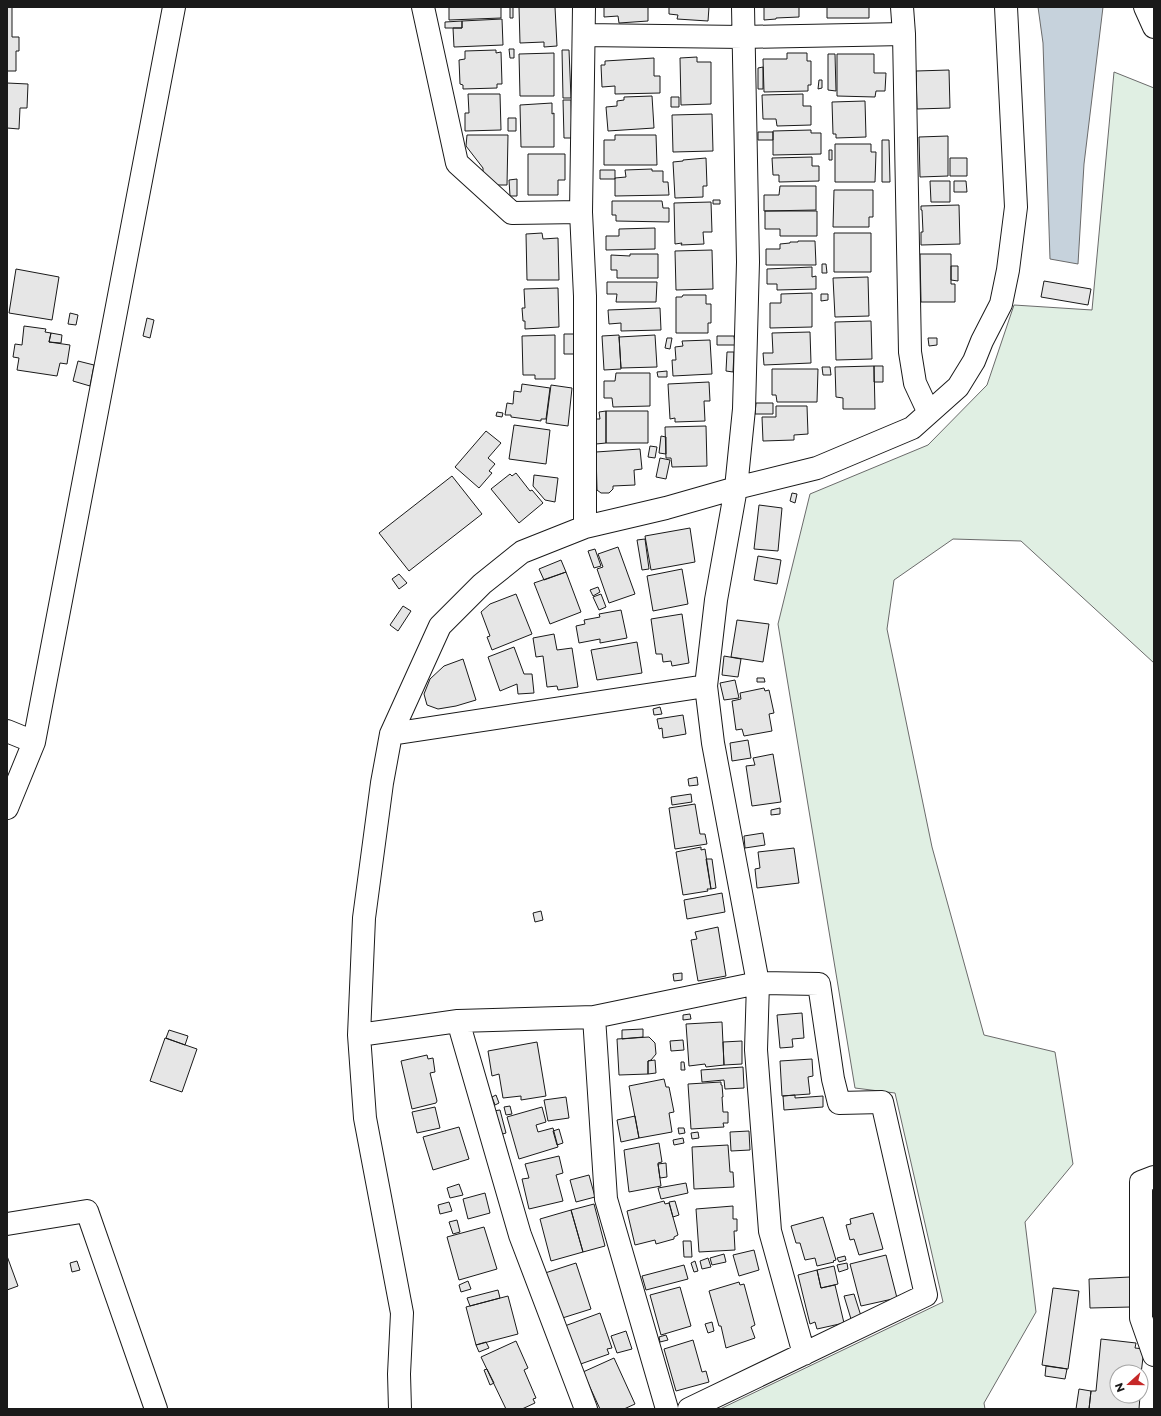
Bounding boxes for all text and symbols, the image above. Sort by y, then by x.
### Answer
north arrow [1109,1364,1149,1404]
text: N [1112,1381,1128,1394]

